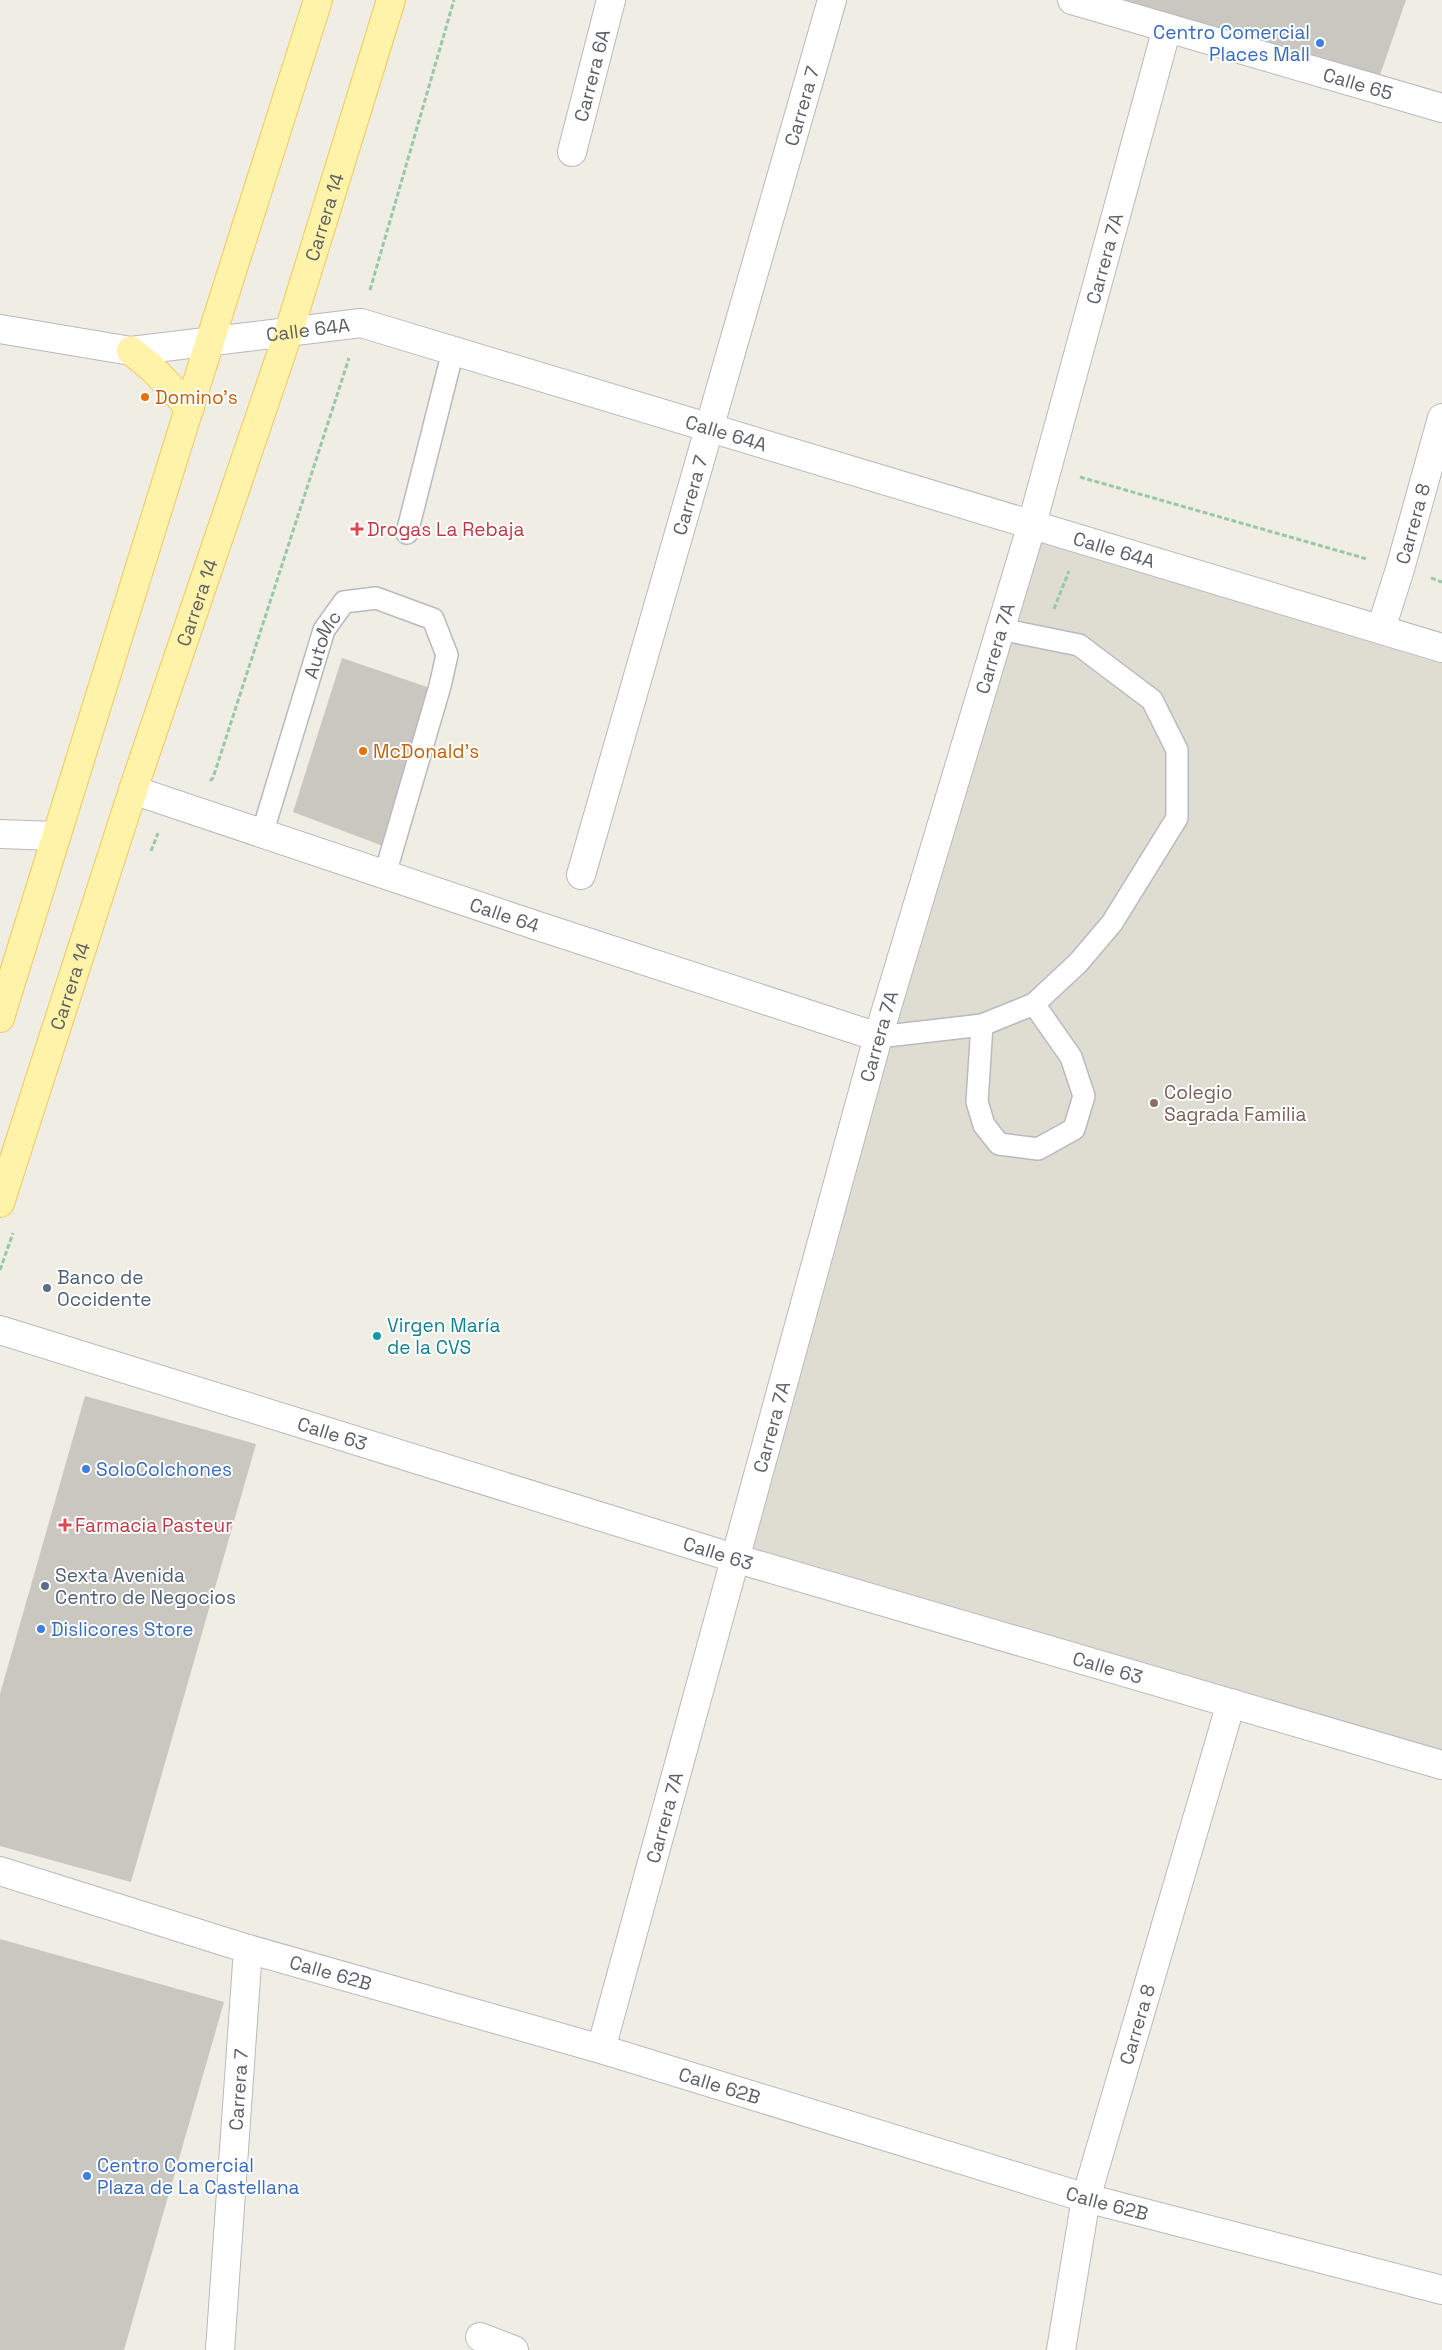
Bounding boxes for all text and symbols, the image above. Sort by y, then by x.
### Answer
place label: Centro Comercial Places Mall [1153,20,1310,67]
street label: Carrera 6A [568,26,616,124]
marker: Centro Comercial Places Mall [1314,37,1326,49]
street label: Calle 65 [1320,61,1396,106]
street label: Carrera 7 [778,63,825,149]
street label: Carrera 14 [299,170,350,264]
street label: Carrera 7A [1080,210,1129,307]
street label: Calle 64A [265,312,351,347]
place label: Domino's [155,385,238,410]
marker: Domino's [139,391,151,403]
street label: Calle 64A [682,409,770,457]
street label: Carrera 7 [667,452,713,538]
street label: Carrera 8 [1389,480,1436,567]
place label: Drogas La Rebaja [367,517,524,542]
marker: Drogas La Rebaja [351,523,363,535]
street label: Calle 64A [1070,525,1158,574]
street label: Carrera 14 [170,555,223,649]
street label: Carrera 7A [969,600,1020,697]
street label: AutoMc [297,605,347,681]
place label: McDonald's [373,739,479,764]
marker: McDonald's [357,745,369,757]
street label: Calle 64 [466,891,543,938]
street label: Carrera 14 [44,939,96,1033]
street label: Carrera 7A [854,988,904,1085]
place label: Colegio Sagrada Familia [1164,1080,1306,1127]
marker: Colegio Sagrada Familia [1148,1097,1160,1109]
place label: Banco de Occidente [57,1265,152,1312]
marker: Banco de Occidente [41,1282,53,1294]
place label: Virgen María de la CVS [387,1313,500,1360]
marker: Virgen María de la CVS [371,1330,383,1342]
street label: Carrera 7A [747,1378,796,1475]
street label: Calle 63 [294,1411,370,1456]
place label: SoloColchones [96,1457,232,1482]
marker: SoloColchones [80,1463,92,1475]
place label: Farmacia Pasteur [75,1513,232,1538]
marker: Farmacia Pasteur [59,1519,71,1531]
street label: Calle 63 [680,1531,756,1575]
place label: Sexta Avenida Centro de Negocios [55,1563,236,1610]
marker: Sexta Avenida Centro de Negocios [39,1580,51,1592]
place label: Dislicores Store [51,1617,194,1642]
marker: Dislicores Store [35,1623,47,1635]
street label: Calle 63 [1070,1645,1146,1689]
street label: Carrera 7A [640,1769,689,1866]
street label: Calle 62B [287,1949,375,1996]
street label: Carrera 8 [1113,1981,1161,2068]
street label: Carrera 7 [223,2048,254,2131]
street label: Calle 62B [676,2061,764,2110]
place label: Centro Comercial Plaza de La Castellana [97,2153,300,2200]
marker: Centro Comercial Plaza de La Castellana [81,2170,93,2182]
street label: Calle 62B [1063,2180,1151,2226]

